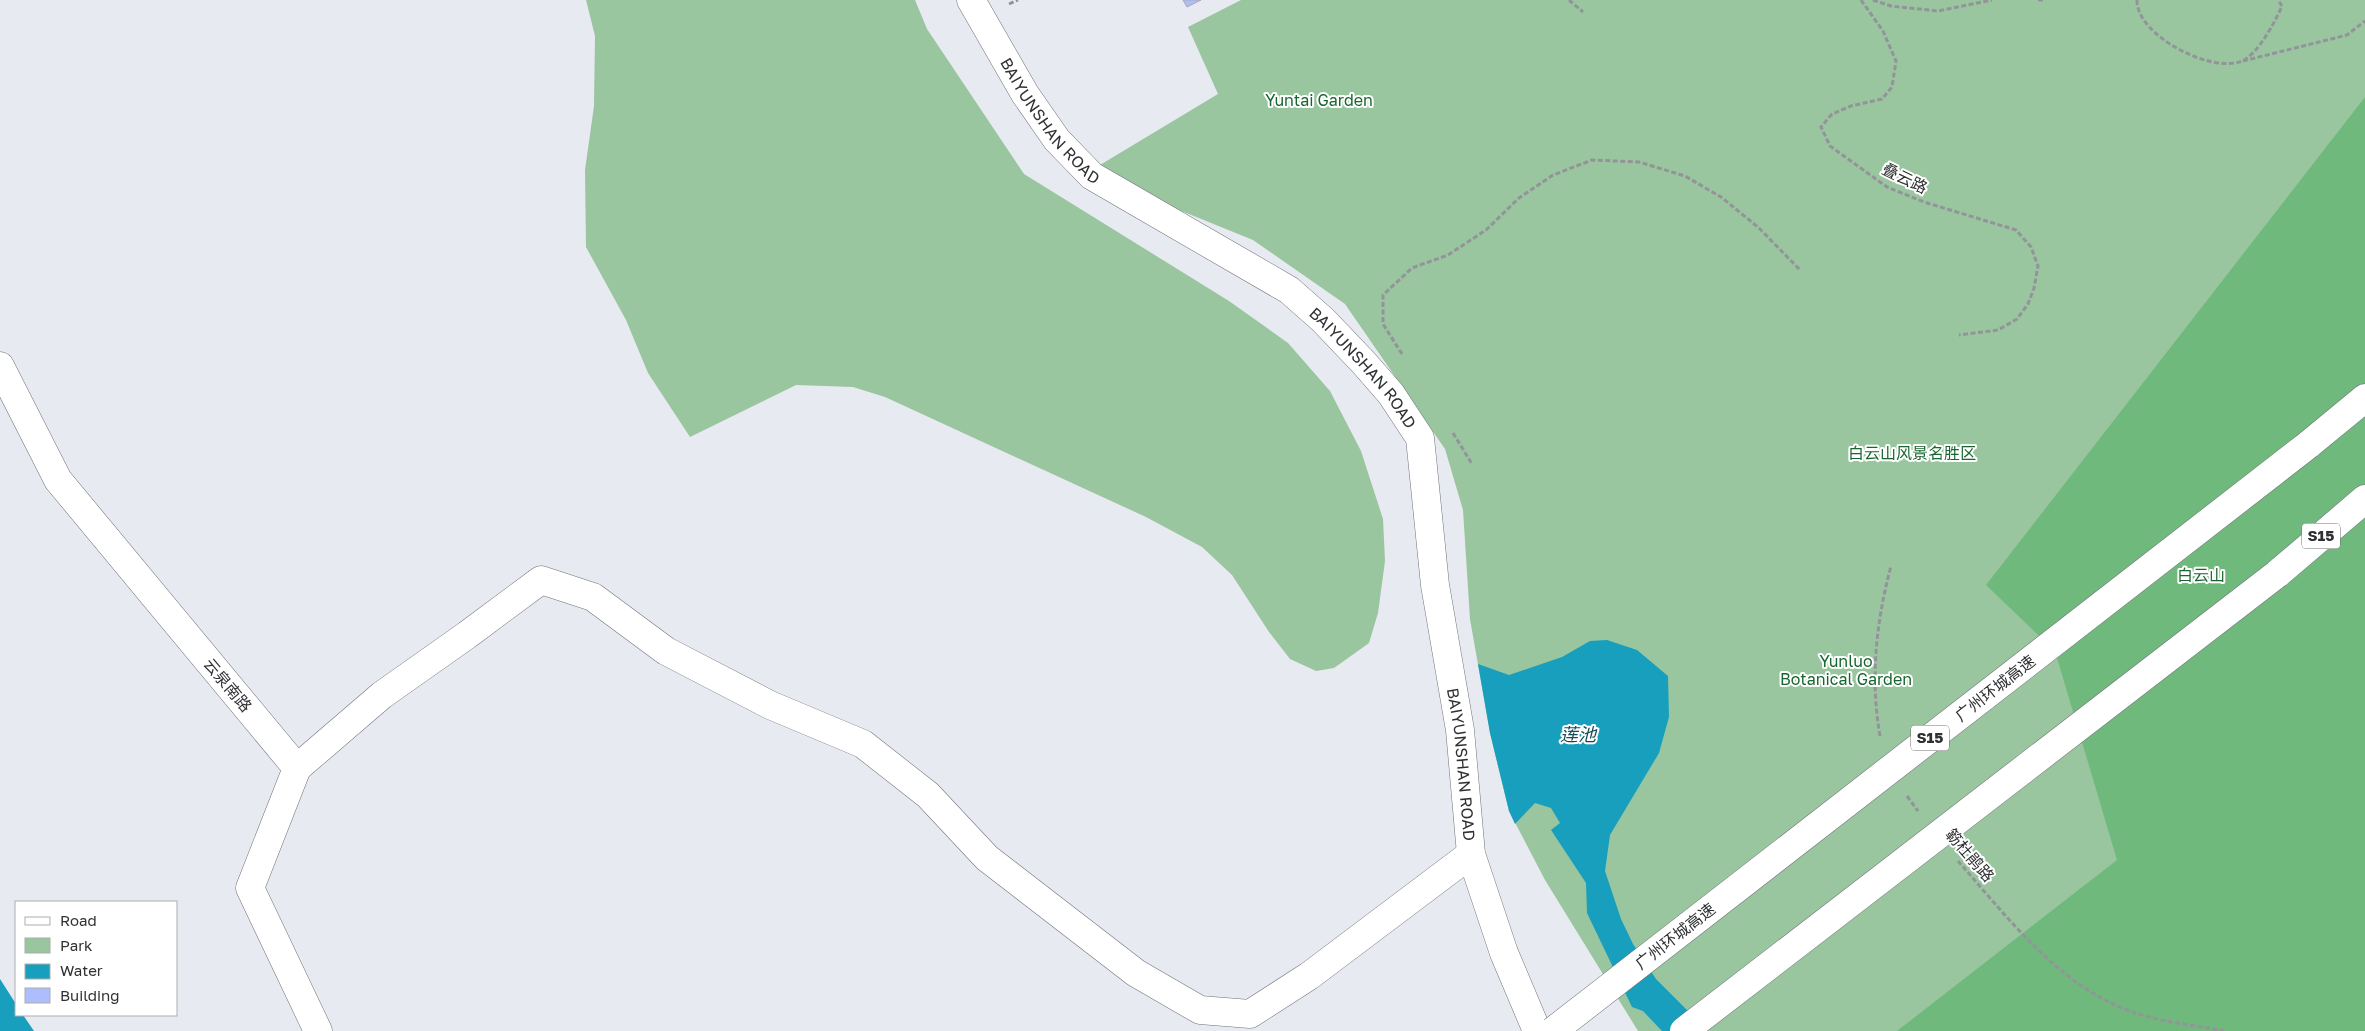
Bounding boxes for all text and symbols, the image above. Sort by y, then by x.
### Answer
street label: BAIYUNSHAN ROAD [996,54,1103,188]
park label: Yuntai Garden [1265,90,1373,110]
street label: 叠云路 [1879,158,1931,198]
street label: BAIYUNSHAN ROAD [1305,303,1421,432]
park label: 白云山风景名胜区 [1848,443,1976,463]
road number: S15 [2302,524,2340,548]
park label: 白云山 [2177,565,2225,585]
park label: Yunluo Botanical Garden [1780,651,1912,689]
street label: 广州环城高速 [1951,651,2039,725]
street label: 云泉南路 [200,654,256,716]
street label: BAIYUNSHAN ROAD [1443,686,1480,842]
water label: 莲池 [1560,723,1598,745]
road number: S15 [1911,726,1949,750]
street label: 簕杜鹃路 [1941,824,1999,886]
street label: 广州环城高速 [1631,899,1719,973]
legend [15,901,178,1016]
text: Road [60,911,97,929]
text: Park [60,936,93,954]
text: Water [60,961,103,979]
text: Building [60,986,120,1004]

